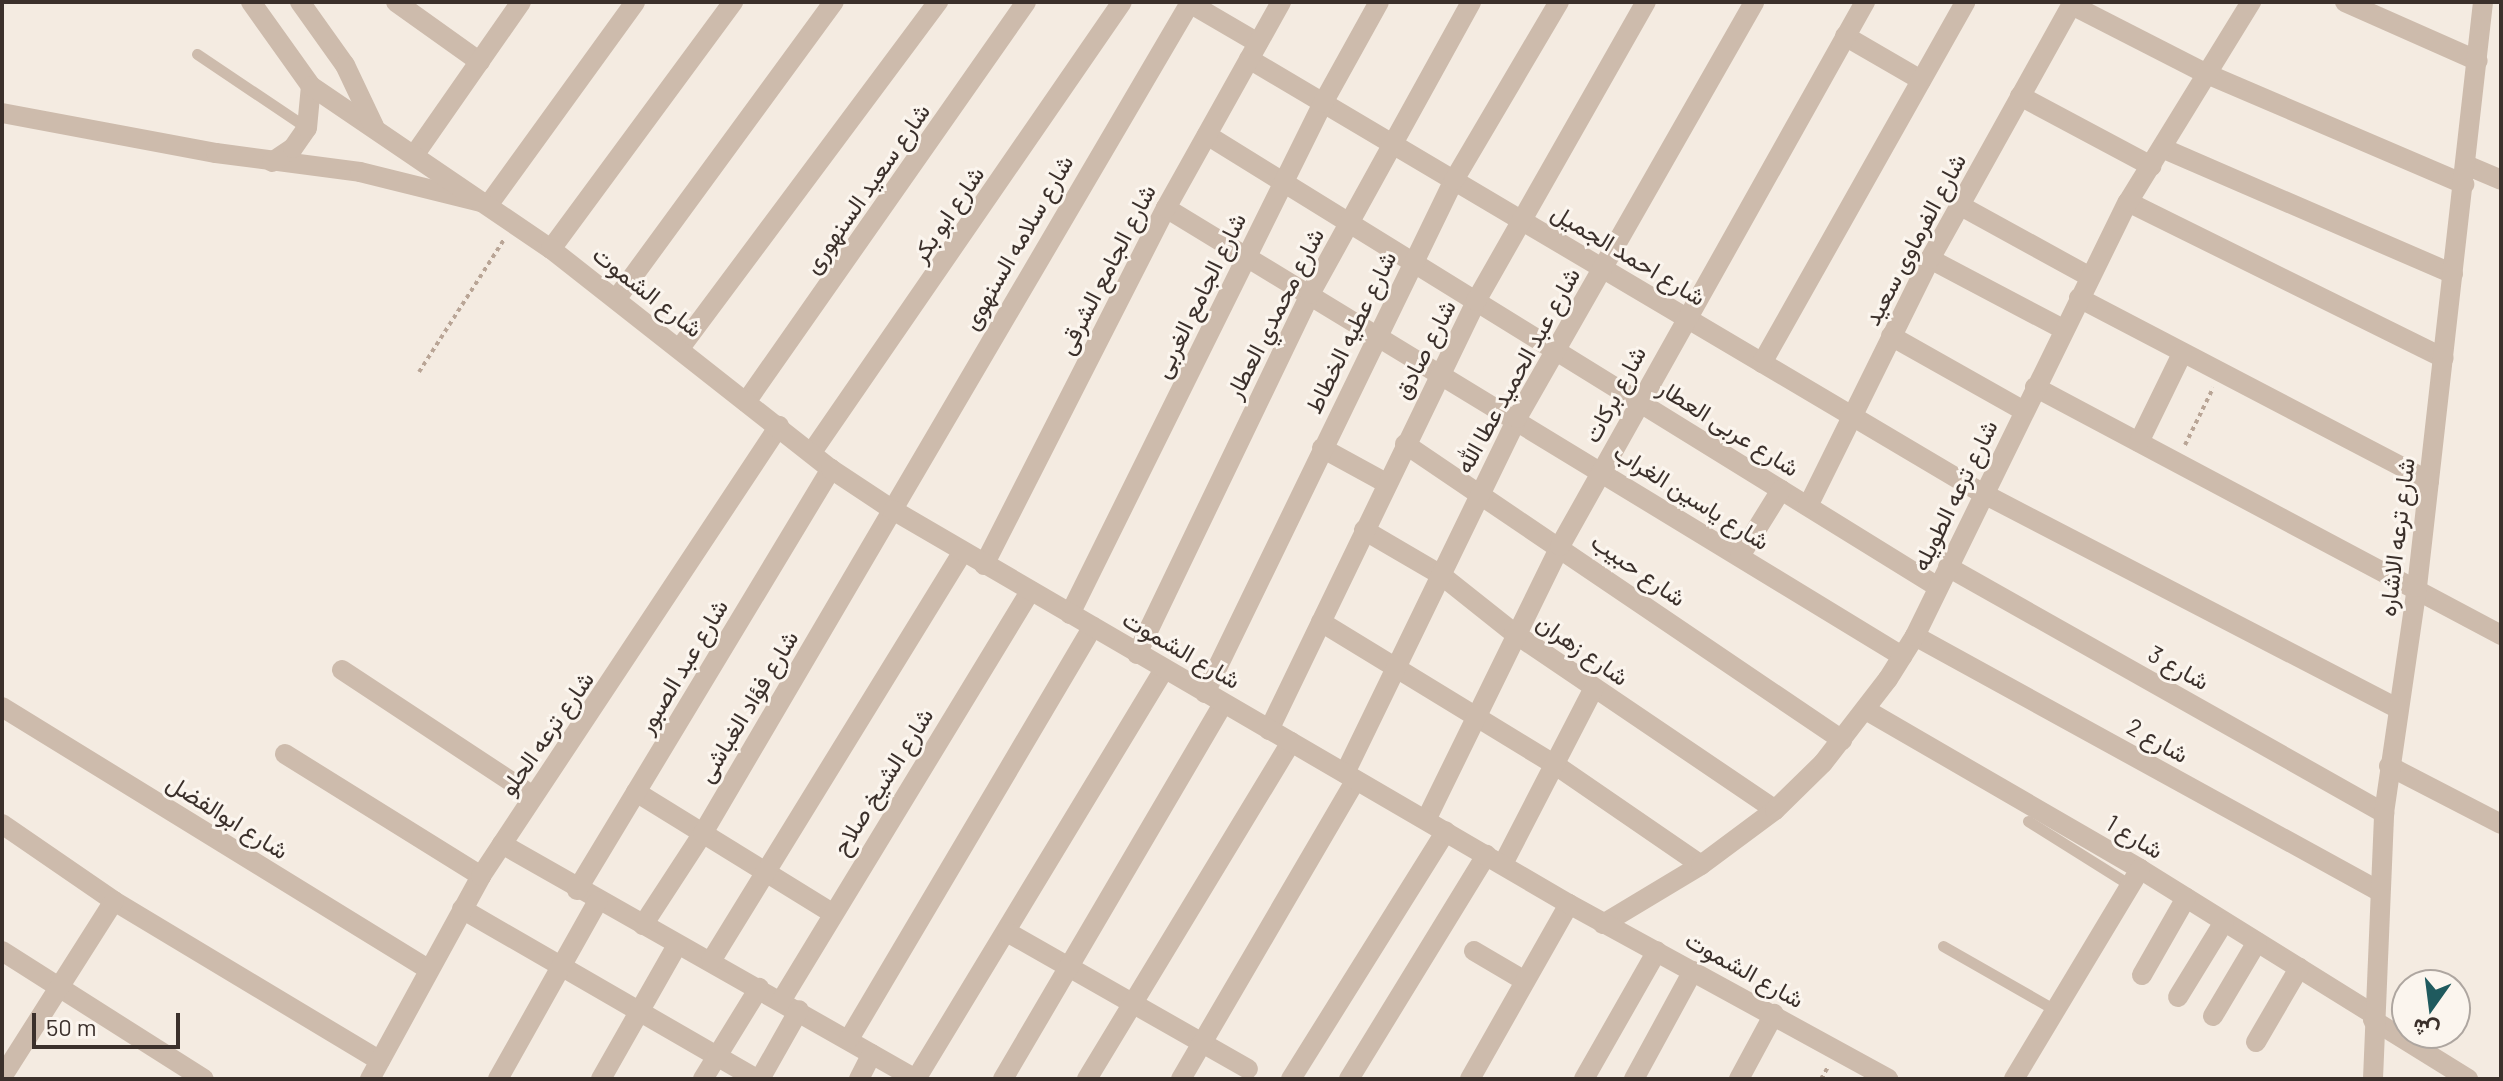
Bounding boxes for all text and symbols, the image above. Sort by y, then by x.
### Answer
street label: شارع سعيد السنهورى [797,98,935,278]
street label: شارع الفرماوى سعيد [1857,148,1971,330]
street label: شارع سلامه السنهوى [955,150,1079,334]
street label: شارع ابو بكر [904,160,990,268]
street label: شارع الجامع الشرقى [1051,179,1161,359]
street label: شارع احمد الجميل [1547,197,1711,311]
street label: شارع الجامع الغربى [1147,208,1251,382]
street label: شارع محمدي العطار [1219,223,1329,403]
street label: شارع الشموت [587,239,709,343]
street label: شارع عطيه الخطاط [1298,246,1402,418]
street label: شارع عبد الحميد عطا الله [1449,262,1585,478]
street label: شارع صادق [1387,295,1461,403]
street label: شارع بركات [1577,341,1651,447]
street label: شارع عربى العطار [1653,372,1805,482]
street label: شارع ترعه الطويله [1905,415,2003,575]
street label: شارع ياسين الغراب [1609,437,1775,555]
street label: شارع ترعه الاشاره [2372,456,2420,618]
street label: شارع حبيب [1586,526,1692,612]
street label: شارع عبد الصبور [631,594,733,738]
street label: شارع الشموت [1118,604,1246,694]
street label: شارع زهران [1532,607,1634,691]
street label: شارع فؤاد الغباشى [690,625,804,787]
street label: شارع 3 [2143,639,2215,695]
street label: شارع ترعه الحلو [493,665,599,801]
street label: شارع الشيخ صلاح [825,702,939,860]
street label: شارع 2 [2122,711,2194,769]
street label: شارع ابوالفضل [162,767,294,865]
street label: شارع 1 [2101,808,2169,864]
street label: شارع الشموت [1681,925,1809,1013]
north arrow [2391,969,2471,1049]
scale bar [36,997,184,1047]
text: 50 m [46,1012,97,1041]
text: ش [2410,1015,2442,1046]

